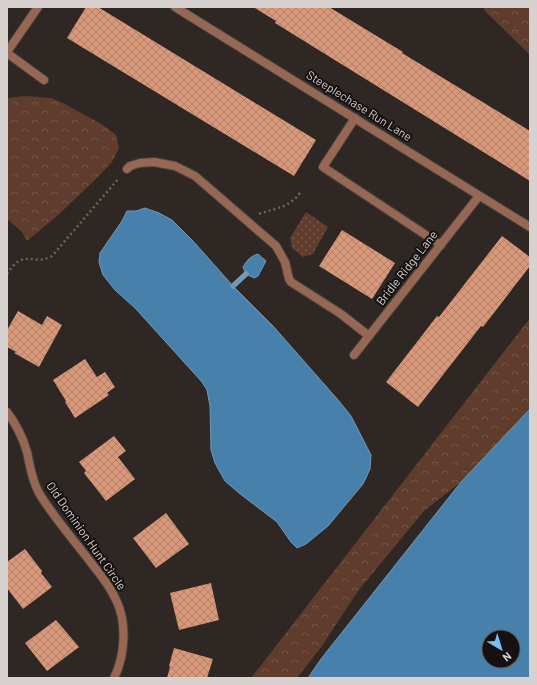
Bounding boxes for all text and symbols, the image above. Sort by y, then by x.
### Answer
street label: Steeplechase Run Lane [304,67,415,143]
street label: Bridle Ridge Lane [373,227,440,308]
street label: Old Dominion Hunt Circle [44,479,129,592]
north arrow [481,629,521,669]
text: N [501,650,514,665]

